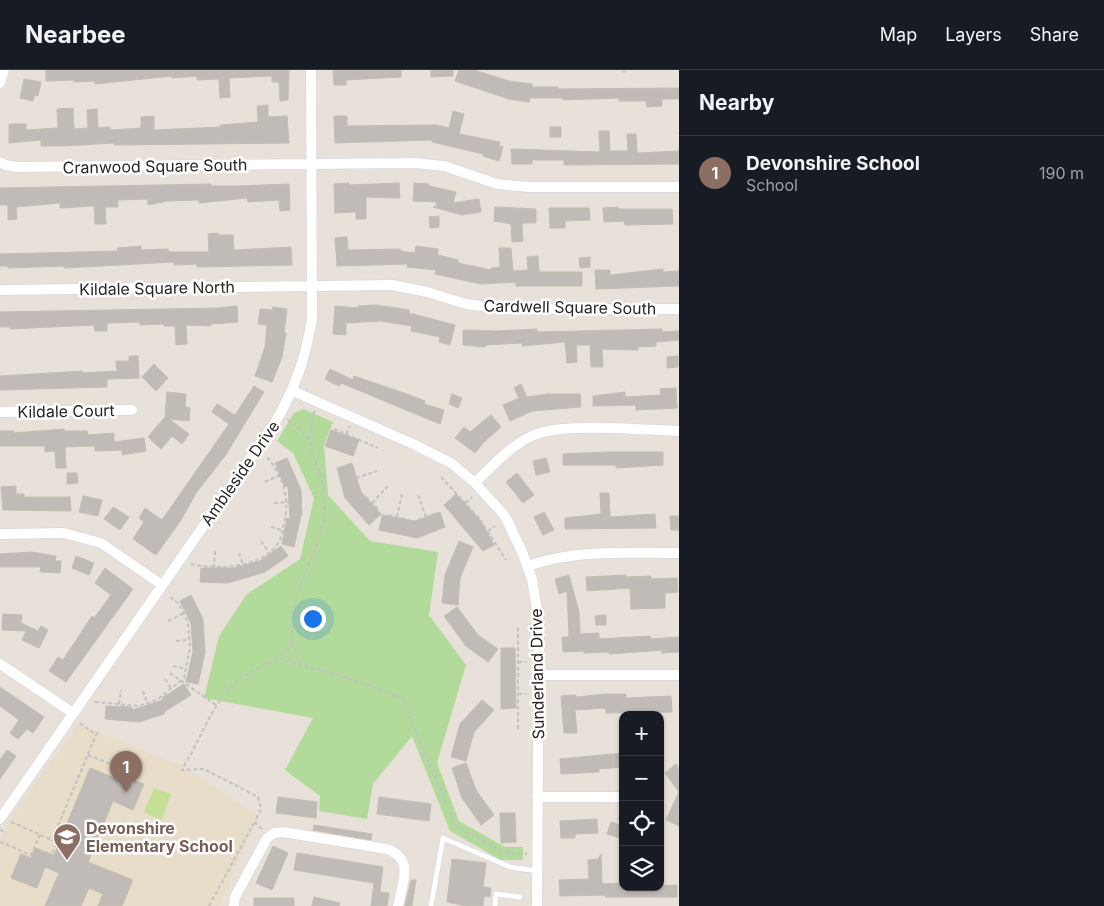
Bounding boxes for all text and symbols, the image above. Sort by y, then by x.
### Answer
text: Nearbee [25,20,126,49]
text: Map [880,24,917,45]
text: Layers [945,24,1002,45]
text: Share [1030,24,1079,45]
text: Nearby [699,90,774,115]
text: Devonshire School [746,152,920,175]
street label: Cranwood Square South [63,154,247,178]
text: 1 [712,163,718,183]
text: 190 m [1039,163,1084,183]
text: School [746,175,798,195]
street label: Kildale Square North [79,277,235,299]
street label: Cardwell Square South [483,295,657,319]
street label: Kildale Court [17,400,115,422]
street label: Ambleside Drive [196,417,284,529]
your location [300,606,326,632]
street label: Sunderland Drive [526,608,548,740]
map controls [619,711,664,891]
button: + [619,711,664,756]
pin: 1 [110,751,142,792]
button: − [619,756,664,801]
button: locate [619,801,664,846]
place label: Devonshire Elementary School [86,818,233,856]
school or university icon: Devonshire Elementary School [52,822,82,861]
button: layers [619,846,664,891]

